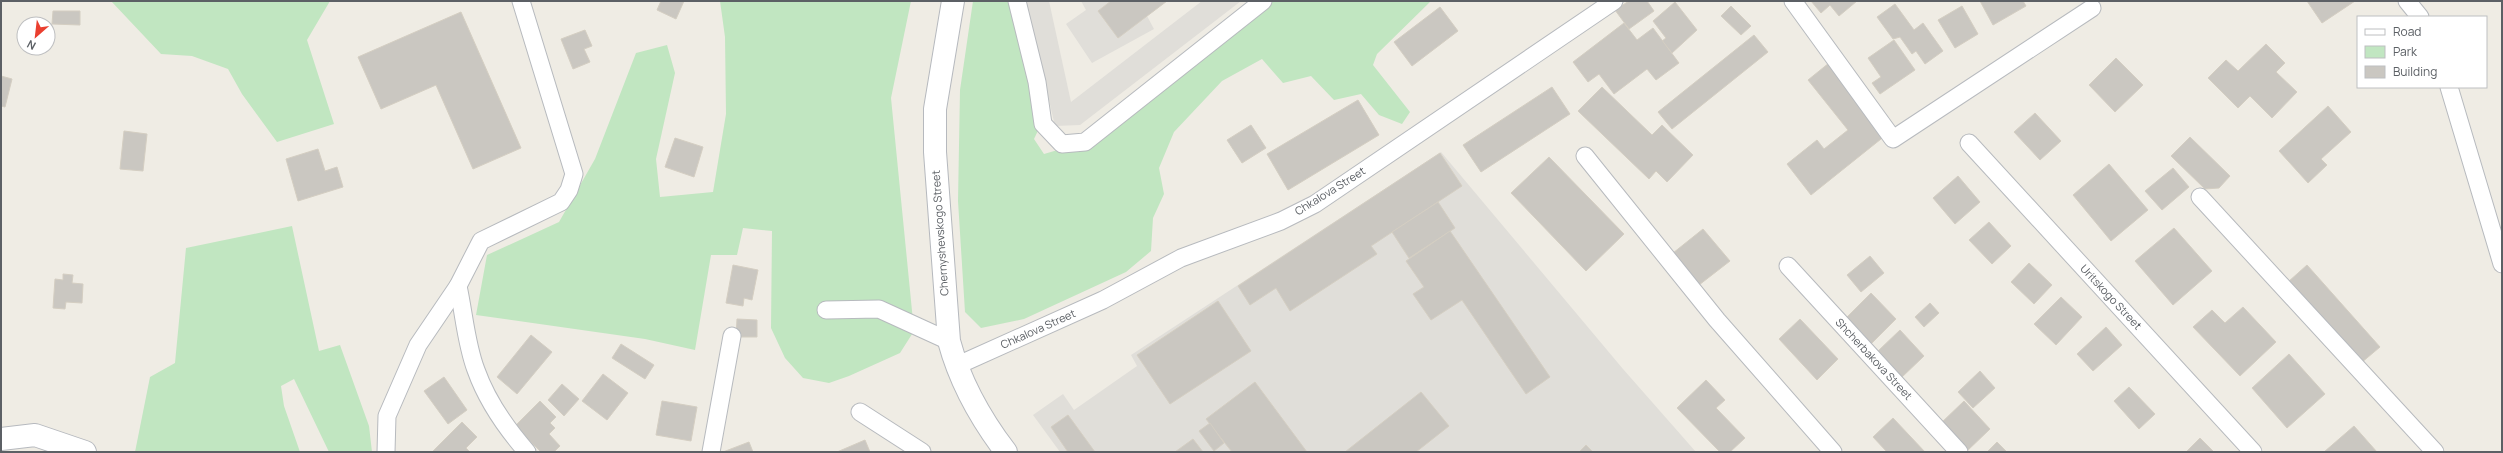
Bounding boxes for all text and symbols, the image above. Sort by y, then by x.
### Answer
north arrow [16,16,56,56]
legend [2357,16,2487,88]
text: Road [2393,23,2421,40]
text: N [24,37,38,54]
text: Park [2393,43,2418,60]
text: Building [2393,63,2437,80]
street label: Chkalova Street [1292,163,1368,218]
street label: Chernyshevskogo Street [928,170,951,296]
street label: Uritskogo Street [2077,261,2145,332]
street label: Chkalova Street [998,305,1078,352]
street label: Shcherbakova Street [1833,315,1916,403]

